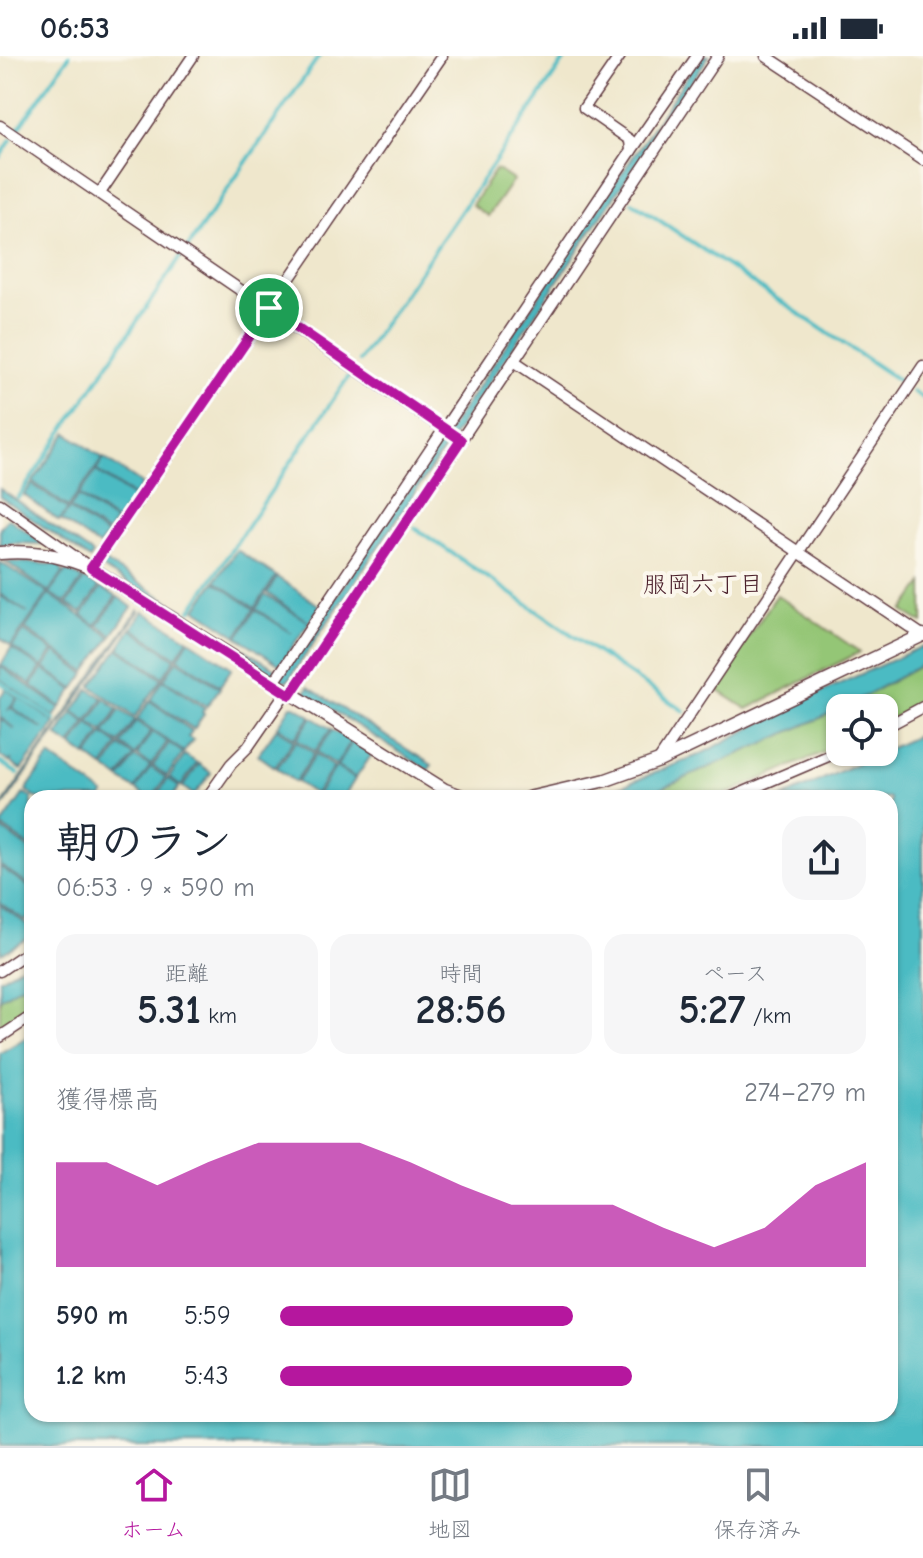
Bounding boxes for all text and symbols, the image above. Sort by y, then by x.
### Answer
text: 06:53 [40,11,110,46]
pin [235,274,303,342]
icon: arrive [247,286,291,330]
district label: 服岡六丁目 [643,570,763,598]
map controls [826,694,898,766]
button: locate [826,694,898,766]
button: share [782,816,866,900]
text: 朝のラン [56,817,232,868]
text: 06:53 · 9 × 590 m [56,873,255,903]
text: 距離 [165,961,209,987]
text: 時間 [439,961,483,987]
text: ペース [703,961,767,987]
text: 5.31 [137,987,201,1033]
text: 28:56 [416,987,506,1033]
text: 5:27 [679,987,746,1033]
text: km [201,1003,237,1029]
text: /km [746,1003,791,1029]
text: 274–279 m [744,1078,866,1108]
text: 獲得標高 [56,1085,160,1115]
text: 590 m [56,1301,128,1331]
text: 5:59 [184,1301,231,1331]
text: 1.2 km [56,1361,127,1391]
text: 5:43 [184,1361,229,1391]
tab: ホーム [121,1463,186,1543]
tab: 地図 [428,1463,472,1543]
tab: 保存済み [714,1463,802,1543]

